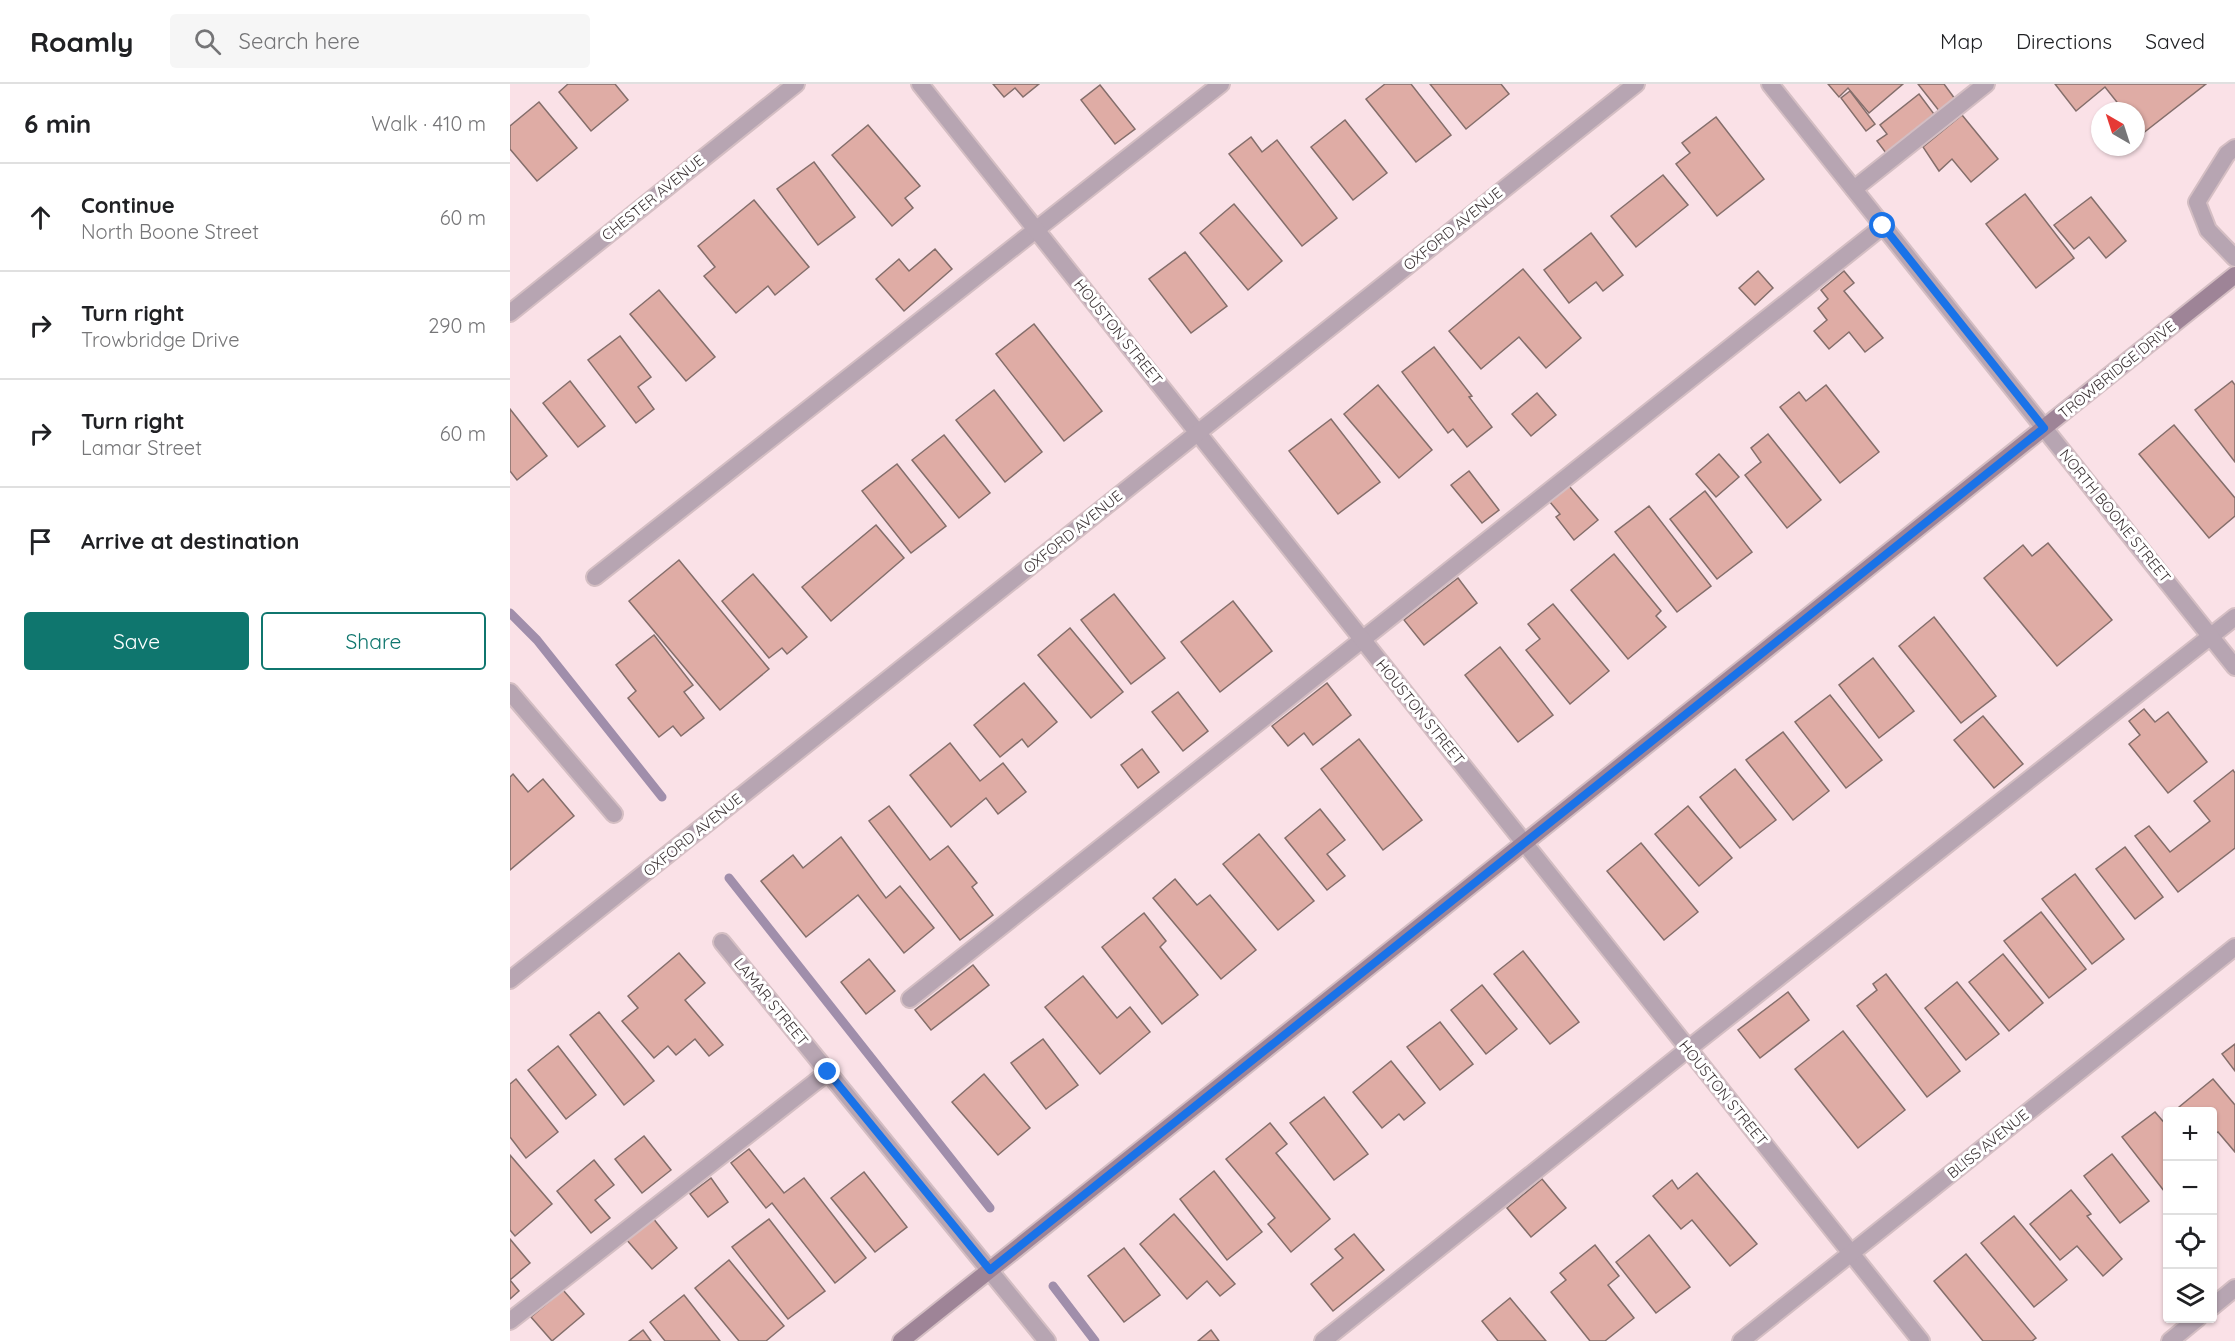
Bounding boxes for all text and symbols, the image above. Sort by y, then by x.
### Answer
search box [170,14,590,68]
text: Roamly [30,24,134,59]
icon: search [191,25,224,58]
text: Search here [239,27,360,55]
text: Map [1940,28,1983,54]
text: Directions [2016,28,2112,54]
text: Saved [2145,28,2205,54]
north arrow [2091,102,2145,156]
text: 6 min [24,107,91,140]
text: Walk · 410 m [371,111,486,136]
street label: CHESTER AVENUE [598,151,708,245]
street label: OXFORD AVENUE [1399,183,1506,274]
text: Continue [81,191,175,219]
icon: ahead [24,201,57,234]
text: 60 m [440,205,486,230]
route start [1869,212,1895,238]
text: North Boone Street [81,219,259,244]
street label: HOUSTON STREET [1070,275,1167,388]
text: Turn right [81,299,185,327]
icon: right [24,309,57,342]
text: 290 m [428,313,486,338]
street label: TROWBRIDGE DRIVE [2054,316,2179,423]
text: Trowbridge Drive [81,327,239,352]
text: Turn right [81,407,185,435]
icon: right [24,417,57,450]
text: 60 m [440,421,486,446]
text: Lamar Street [81,435,202,460]
street label: NORTH BOONE STREET [2056,445,2175,586]
street label: OXFORD AVENUE [1019,486,1126,577]
icon: arrive [24,525,57,558]
text: Arrive at destination [81,527,299,555]
button: Save [24,612,249,670]
button: Share [261,612,486,670]
street label: HOUSTON STREET [1372,655,1469,768]
street label: OXFORD AVENUE [639,789,746,880]
street label: LAMAR STREET [730,954,813,1049]
street label: HOUSTON STREET [1675,1036,1772,1149]
route end [814,1058,840,1084]
street label: BLISS AVENUE [1943,1105,2032,1182]
map controls [2163,1107,2217,1323]
button: + [2163,1107,2217,1161]
button: − [2163,1161,2217,1215]
button: locate [2163,1215,2217,1269]
button: layers [2163,1269,2217,1323]

